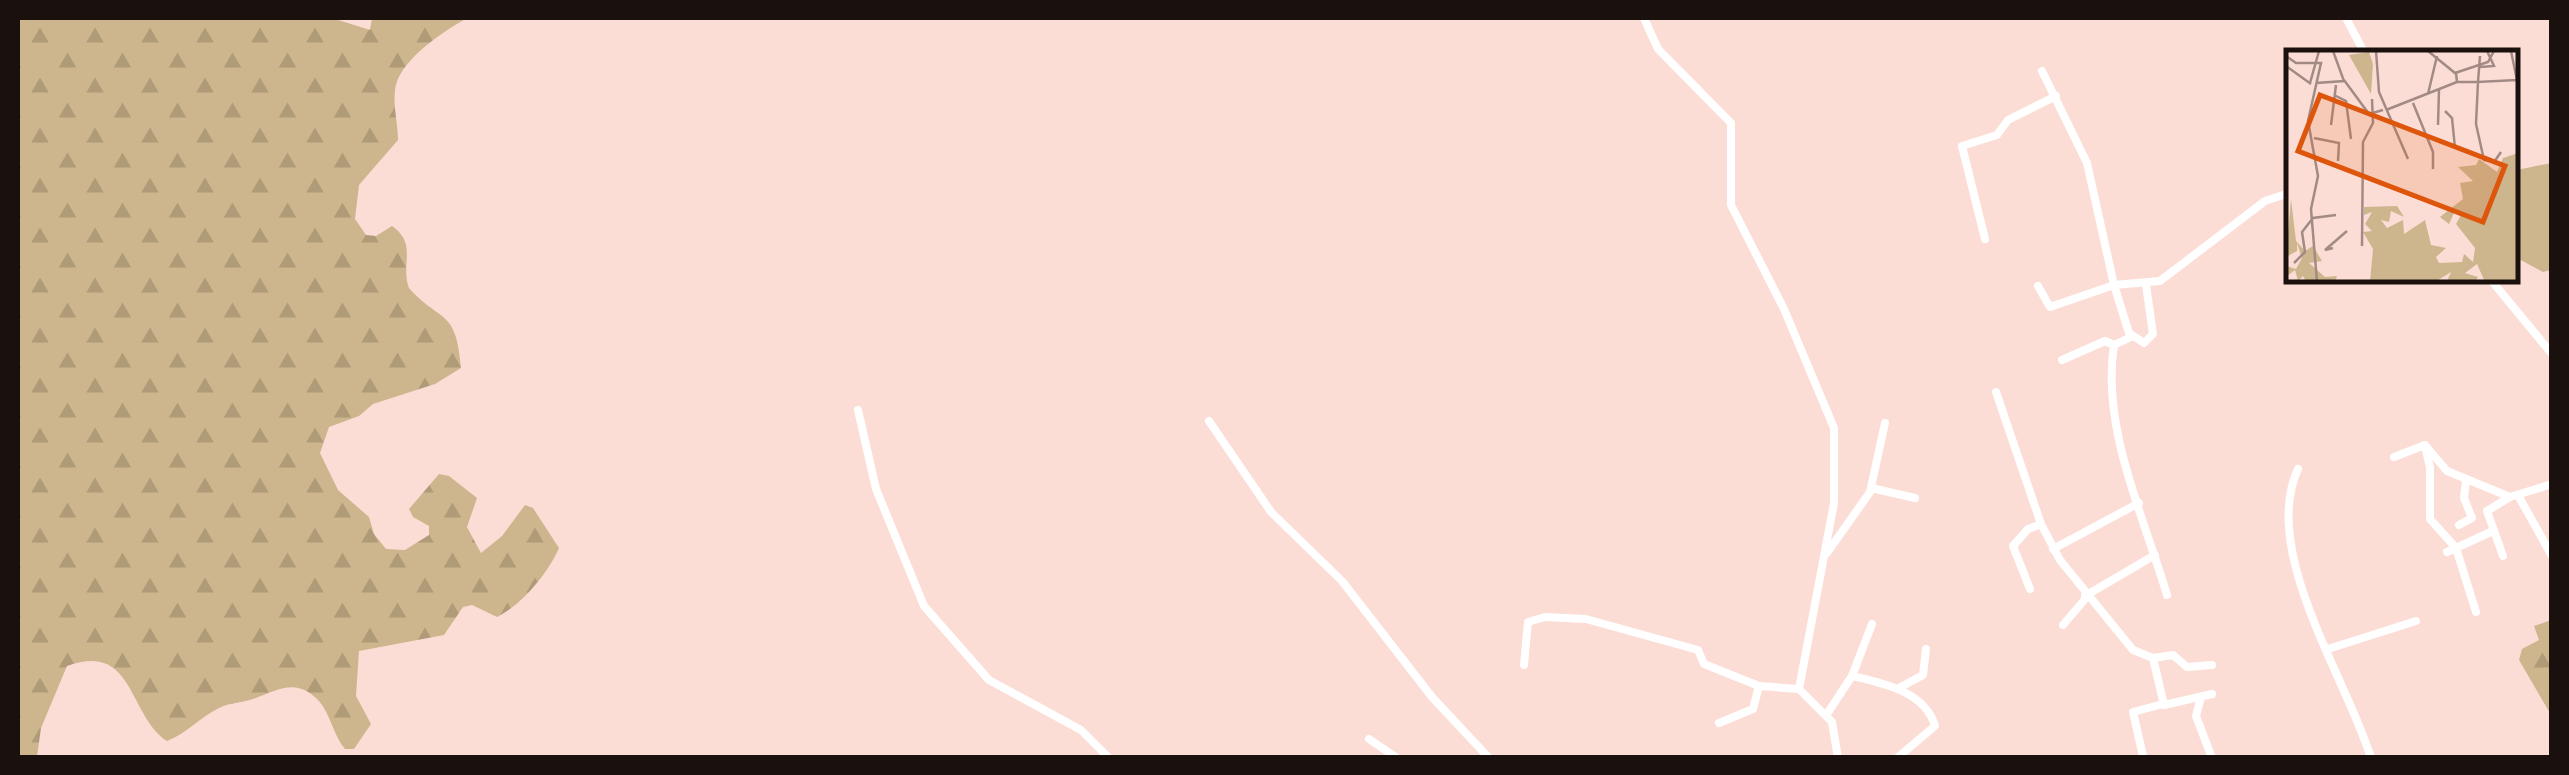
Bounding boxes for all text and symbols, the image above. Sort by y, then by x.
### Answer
inset map [2286,50,2519,282]

